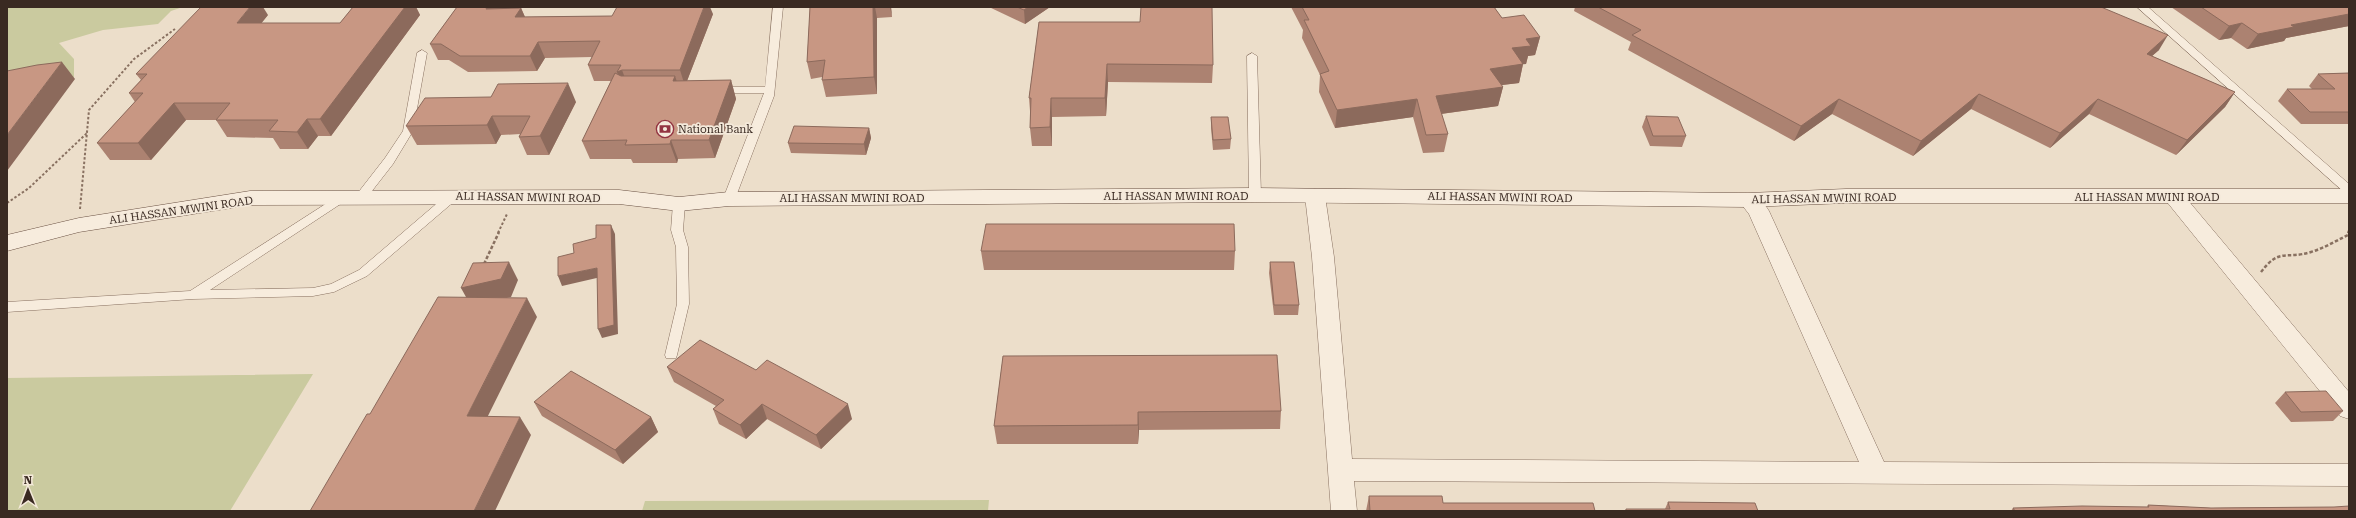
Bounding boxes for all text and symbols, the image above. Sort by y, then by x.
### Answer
bank icon: National Bank [655,119,675,139]
place label: National Bank [678,123,753,136]
street label: ALI HASSAN MWINI ROAD [455,190,601,205]
street label: ALI HASSAN MWINI ROAD [1104,190,1248,203]
street label: ALI HASSAN MWINI ROAD [1427,190,1573,205]
street label: ALI HASSAN MWINI ROAD [1751,191,1897,206]
street label: ALI HASSAN MWINI ROAD [2075,191,2219,204]
street label: ALI HASSAN MWINI ROAD [780,192,924,205]
street label: ALI HASSAN MWINI ROAD [108,194,254,227]
north arrow [8,470,48,510]
text: N [23,474,33,487]

